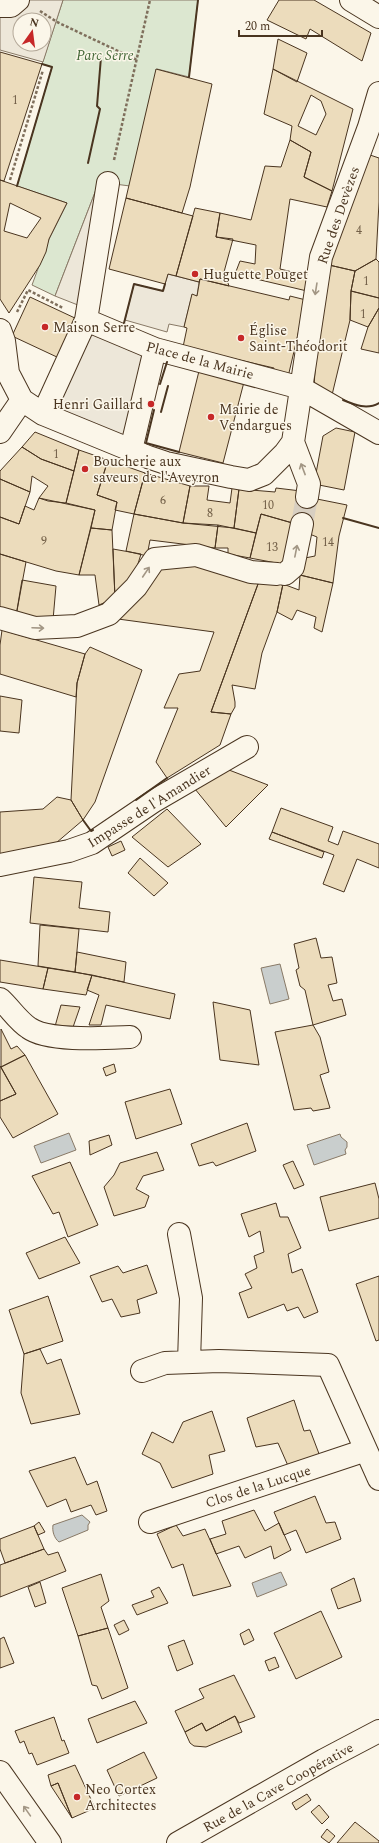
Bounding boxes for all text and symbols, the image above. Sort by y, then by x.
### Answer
north arrow [12,12,52,52]
scale bar [239,12,322,38]
text: N [28,13,41,32]
text: 20 m [245,17,270,36]
park label: Parc Serre [76,45,134,66]
house number: 1 [12,91,18,110]
street label: Rue des Devèzes [312,163,365,267]
house number: 4 [356,221,362,240]
place label: Huguette Pouget [203,264,308,285]
marker: Huguette Pouget [190,269,200,279]
house number: 1 [363,272,369,291]
one-way arrow [312,283,320,296]
house number: 1 [360,305,366,324]
place label: Maison Serre [53,317,136,338]
place label: Église Saint-Théodorit [249,320,348,357]
marker: Maison Serre [40,322,50,332]
marker: Église Saint-Théodorit [236,333,246,343]
street label: Place de la Mairie [144,336,256,385]
place label: Henri Gaillard [53,394,143,415]
marker: Henri Gaillard [146,399,156,409]
place label: Mairie de Vendargues [219,399,292,436]
marker: Mairie de Vendargues [206,412,216,422]
house number: 1 [53,445,59,464]
place label: Boucherie aux saveurs de l'Aveyron [93,451,220,488]
marker: Boucherie aux saveurs de l'Aveyron [80,464,90,474]
one-way arrow [299,464,307,476]
house number: 6 [160,491,166,510]
house number: 10 [262,496,274,515]
house number: 8 [207,504,213,523]
house number: 9 [41,532,47,551]
house number: 14 [322,533,334,552]
house number: 13 [266,538,278,557]
one-way arrow [293,545,301,558]
one-way arrow [142,567,150,578]
one-way arrow [31,624,44,631]
street label: Impasse de l'Amandier [83,760,216,853]
street label: Clos de la Lucque [203,1459,314,1513]
street label: Rue de la Cave Coopérative [199,1737,358,1838]
place label: Neo Cortex Architectes [85,1779,156,1816]
marker: Neo Cortex Architectes [72,1792,82,1802]
one-way arrow [23,1806,31,1817]

